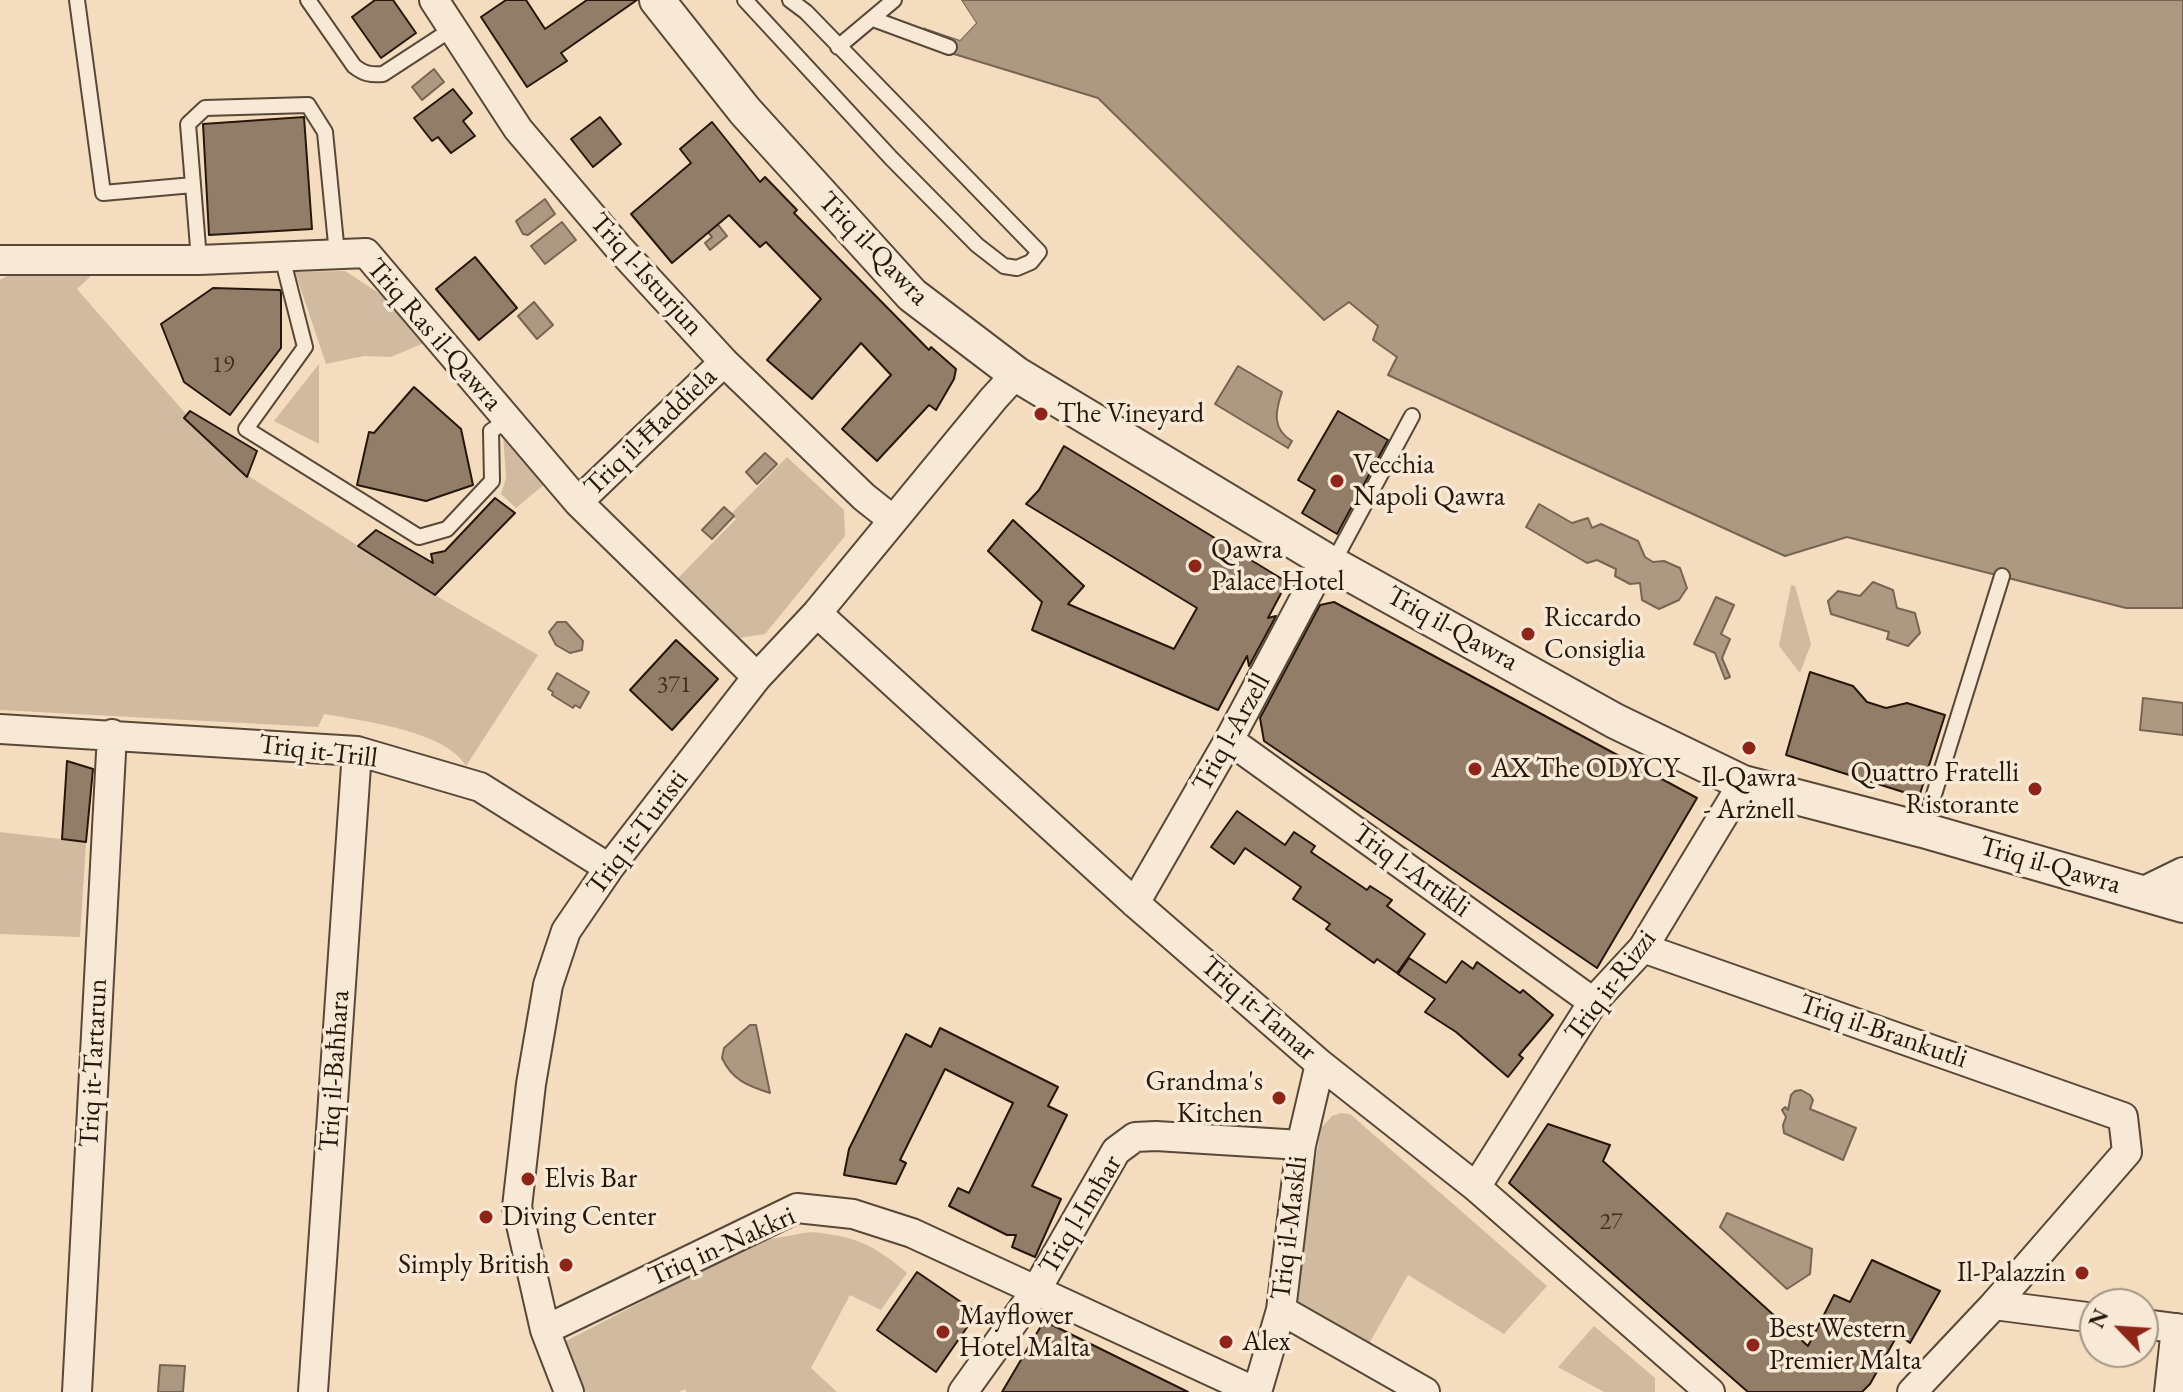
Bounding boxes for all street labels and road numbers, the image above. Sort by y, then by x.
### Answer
street label: Triq il-Qawra [810,185,936,313]
street label: Triq l-Isturjun [582,206,710,344]
street label: Triq Ras il-Qawra [359,252,509,418]
street label: Triq il-Ħaddiela [578,360,724,504]
street label: Triq il-Qawra [1380,579,1524,679]
street label: Triq l-Arzell [1186,668,1278,798]
street label: Triq it-Trill [257,728,379,776]
street label: Triq it-Turisti [580,764,696,902]
street label: Triq l-Artikli [1345,817,1477,925]
street label: Triq il-Qawra [1976,830,2124,902]
street label: Triq ir-Rizzi [1558,924,1664,1048]
street label: Triq it-Tamar [1193,949,1323,1069]
street label: Triq it-Tartarun [73,978,115,1148]
street label: Triq il-Brankutli [1794,988,1972,1076]
street label: Triq il-Baħħara [313,989,357,1153]
street label: Triq l-Imħar [1032,1149,1130,1281]
street label: Triq il-Maskli [1264,1154,1316,1302]
street label: Triq in-Nakkri [643,1200,801,1294]

